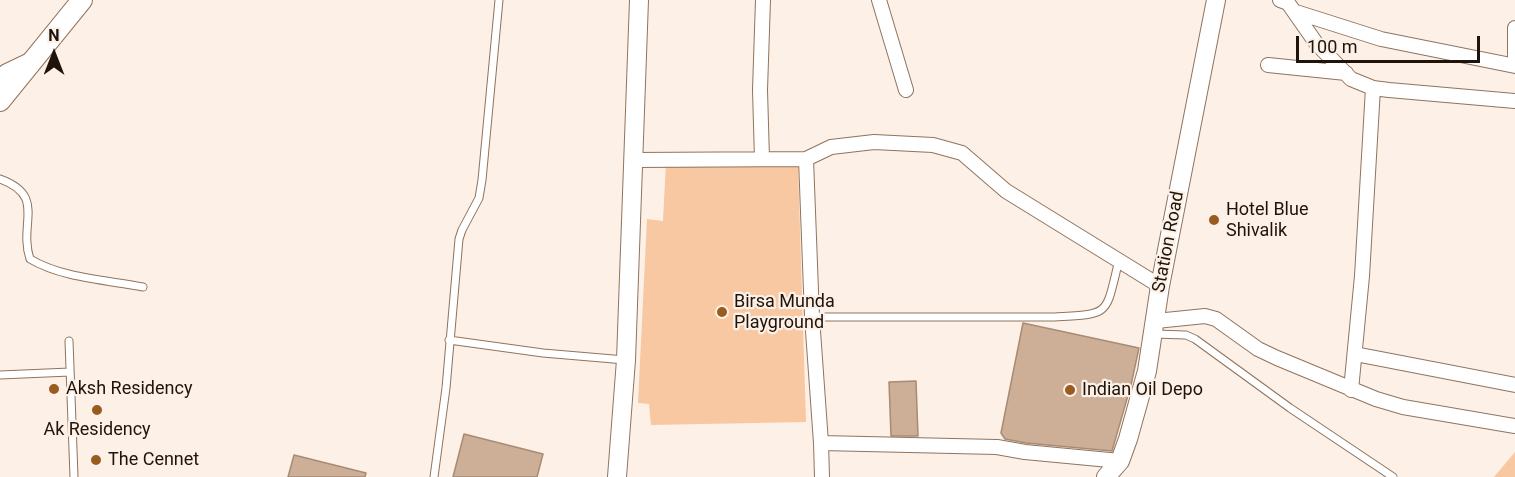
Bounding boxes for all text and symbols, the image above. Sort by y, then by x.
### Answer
north arrow [24,24,84,84]
scale bar [1299,24,1484,62]
text: N [48,26,60,45]
text: 100 m [1307,36,1358,57]
street label: Station Road [1149,190,1189,294]
place label: Hotel Blue Shivalik [1226,199,1308,242]
marker: Hotel Blue Shivalik [1207,213,1221,227]
place label: Birsa Munda Playground [734,291,835,334]
marker: Birsa Munda Playground [715,305,729,319]
place label: Aksh Residency [66,378,192,400]
place label: Indian Oil Depo [1082,379,1203,401]
marker: Aksh Residency [47,382,61,396]
marker: Indian Oil Depo [1063,383,1077,397]
marker: Ak Residency [90,403,104,417]
place label: Ak Residency [43,419,151,441]
place label: The Cennet [108,449,199,471]
marker: The Cennet [89,453,103,467]

